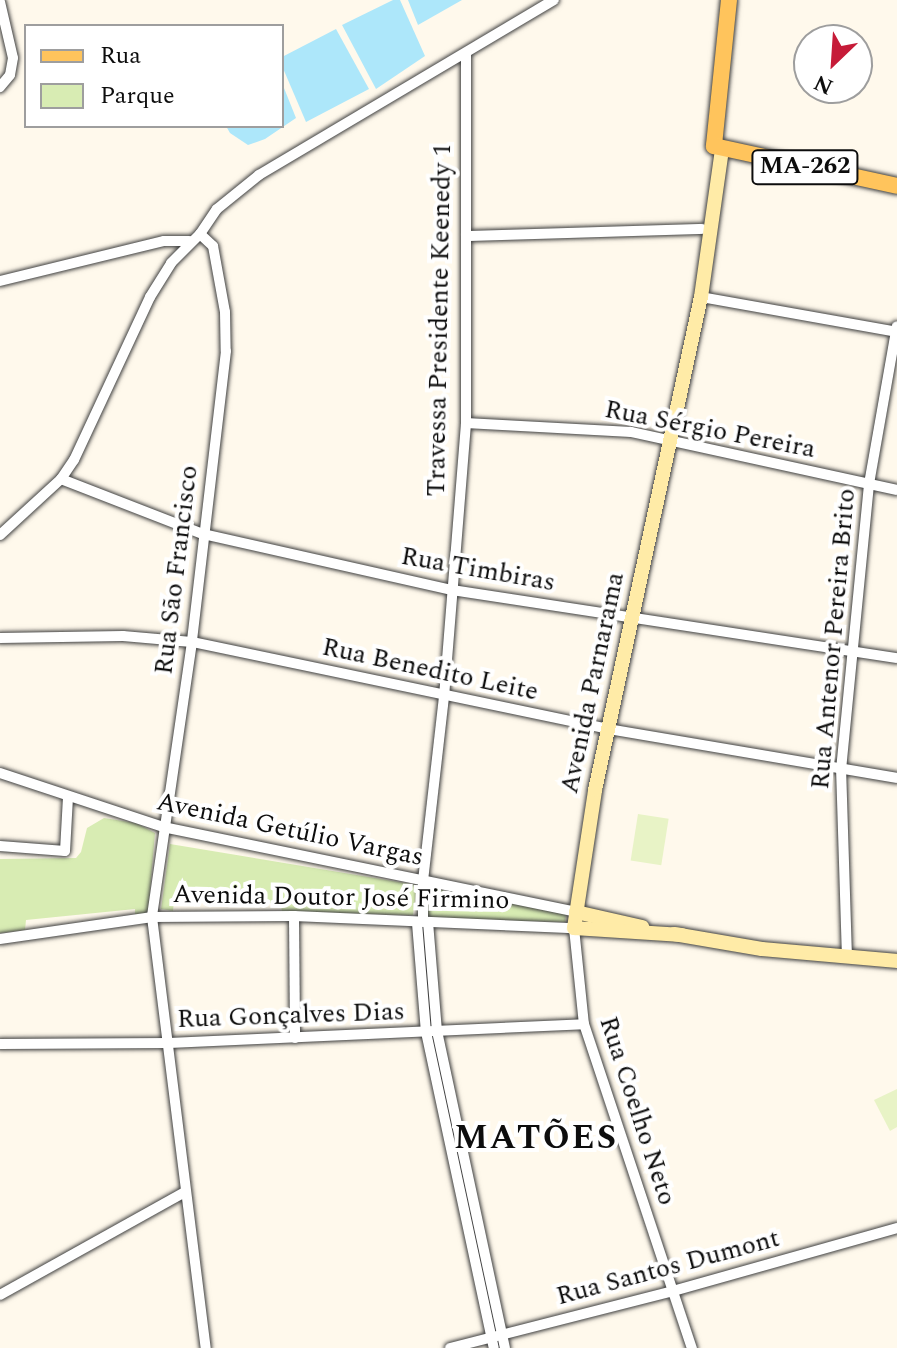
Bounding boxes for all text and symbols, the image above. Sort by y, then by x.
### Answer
legend [24,24,284,128]
north arrow [793,24,873,104]
text: Rua [100,38,141,74]
text: N [808,66,839,103]
text: Parque [100,78,175,114]
street label: Travessa Presidente Keenedy 1 [421,143,459,497]
road number: MA-262 [751,147,859,187]
street label: Rua Sérgio Pereira [602,394,818,466]
street label: Rua São Francisco [149,464,205,676]
street label: Rua Antenor Pereira Brito [805,487,863,791]
street label: Rua Timbiras [398,541,558,599]
street label: Avenida Parnarama [554,569,632,797]
street label: Rua Benedito Leite [319,632,541,708]
street label: Avenida Getúlio Vargas [154,786,426,874]
street label: Avenida Doutor José Firmino [172,879,510,917]
street label: Rua Gonçalves Dias [177,996,405,1036]
street label: Rua Coelho Neto [592,1013,682,1209]
district label: MATÕES [454,1119,618,1159]
street label: Rua Santos Dumont [553,1223,783,1313]

